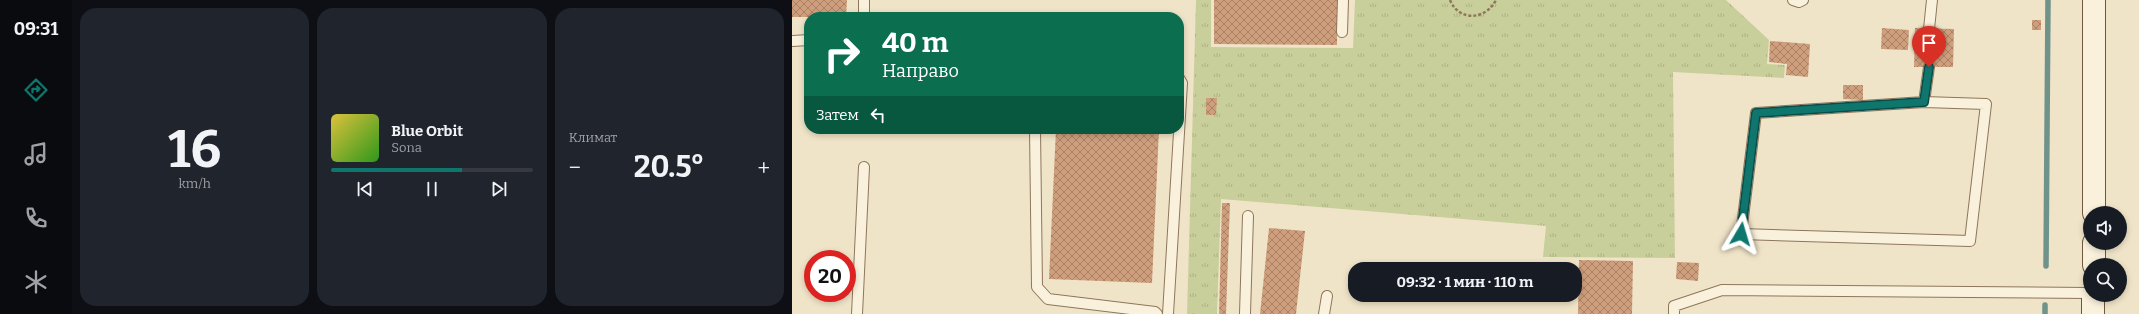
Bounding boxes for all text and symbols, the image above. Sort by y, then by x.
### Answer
text: 09:31 [14,18,58,40]
text: 40 m [882,26,949,59]
pin [1912,26,1946,67]
icon: right [816,28,868,80]
icon: arrive [1918,32,1940,54]
text: Направо [882,60,959,82]
icon: directions [22,76,50,104]
icon: left [867,104,889,126]
text: Затем [816,106,859,124]
text: 16 [168,118,221,181]
text: Blue Orbit [391,122,463,140]
text: Климат [569,130,617,145]
icon: music [22,140,50,168]
text: Sona [391,140,422,155]
text: 20.5° [634,149,705,185]
text: − [569,154,581,181]
text: + [757,154,770,181]
text: km/h [179,176,211,191]
icon: previous [354,178,376,200]
icon: pause [421,178,443,200]
icon: next [488,178,510,200]
icon: phone [22,204,50,232]
map controls [2083,206,2127,302]
button: sound [2083,206,2127,250]
position arrow [1720,213,1762,255]
speed limit sign: 20 [804,250,856,302]
button: search [2083,258,2127,302]
icon: climate [22,268,50,296]
text: 09:32 · 1 мин · 110 m [1397,273,1533,291]

